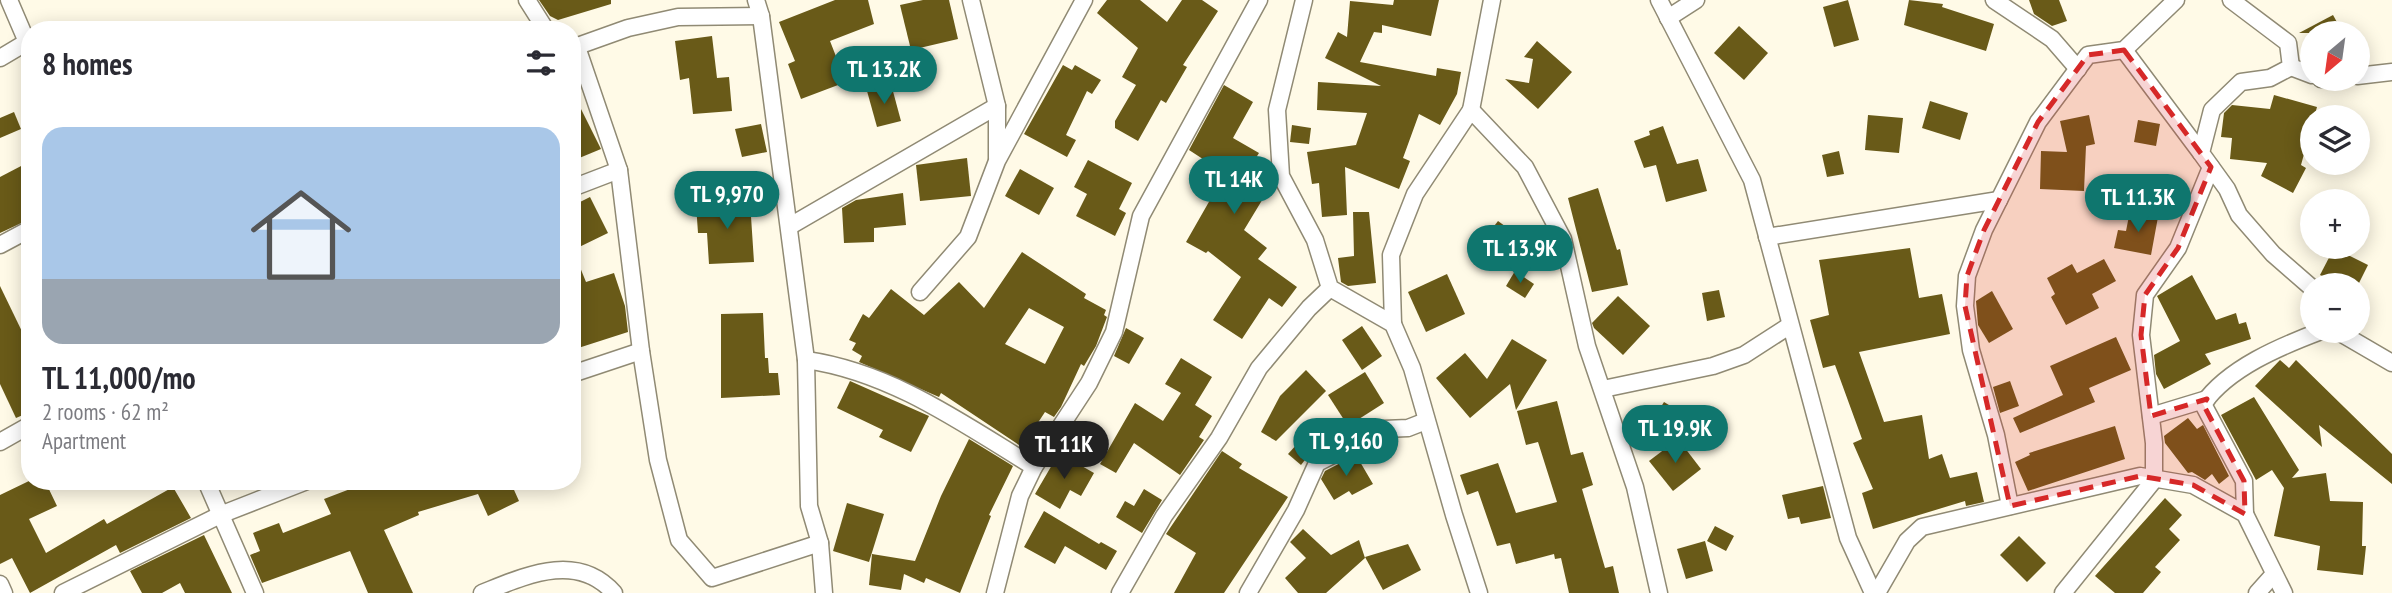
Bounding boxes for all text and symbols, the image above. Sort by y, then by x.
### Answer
north arrow [2300,21,2370,91]
map controls [2300,21,2370,343]
text: 8 homes [42,44,133,83]
icon: filters [522,44,560,82]
pin: TL 13.2K [812,46,956,106]
text: TL 13.2K [847,54,921,83]
button: layers [2300,105,2370,175]
pin: TL 14K [1177,156,1291,216]
text: TL 14K [1205,164,1263,193]
icon: home [238,172,364,298]
pin: TL 9,970 [655,172,799,231]
pin: TL 11.3K [2066,174,2210,234]
text: TL 9,970 [690,179,764,208]
text: TL 11.3K [2101,182,2175,211]
button: + [2300,189,2370,259]
pin: TL 13.9K [1448,226,1592,285]
text: TL 13.9K [1483,233,1557,262]
button: − [2300,273,2370,343]
text: TL 11,000/mo [42,358,196,397]
text: 2 rooms · 62 m² [42,397,169,426]
pin: TL 19.9K [1603,406,1747,465]
text: TL 19.9K [1638,413,1712,442]
pin: TL 9,160 [1274,419,1418,478]
pin: TL 11K [1007,421,1121,481]
text: Apartment [42,426,126,455]
text: TL 9,160 [1309,426,1383,455]
text: TL 11K [1035,429,1093,458]

